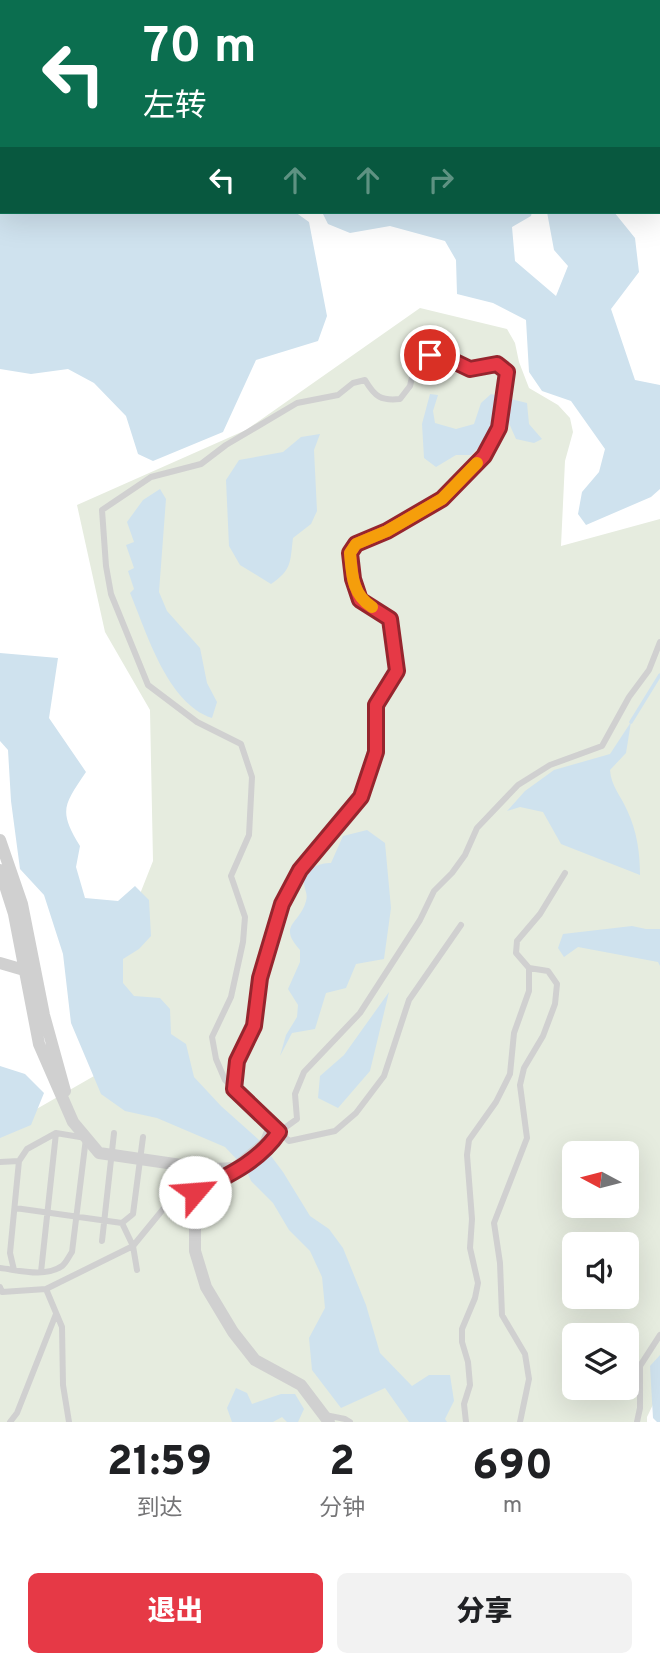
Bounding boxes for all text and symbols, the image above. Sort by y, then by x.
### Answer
text: 70 m [143,18,257,80]
icon: left [28,28,119,119]
text: 左转 [143,88,207,128]
icon: left [203,161,241,199]
icon: ahead [276,161,314,199]
icon: ahead [349,161,387,199]
icon: right [422,161,460,199]
pin [400,325,460,385]
icon: arrive [411,336,449,374]
north arrow [562,1141,639,1218]
map controls [562,1141,639,1400]
position arrow [158,1155,232,1229]
button: sound [562,1232,639,1309]
button: layers [562,1323,639,1400]
text: 21:59 [107,1437,212,1490]
text: 2 [329,1437,355,1490]
text: 690 [472,1441,553,1494]
text: m [503,1492,522,1521]
text: 到达 [137,1495,183,1524]
text: 分钟 [319,1495,365,1524]
button: 退出 [28,1573,323,1653]
button: 分享 [337,1573,632,1653]

